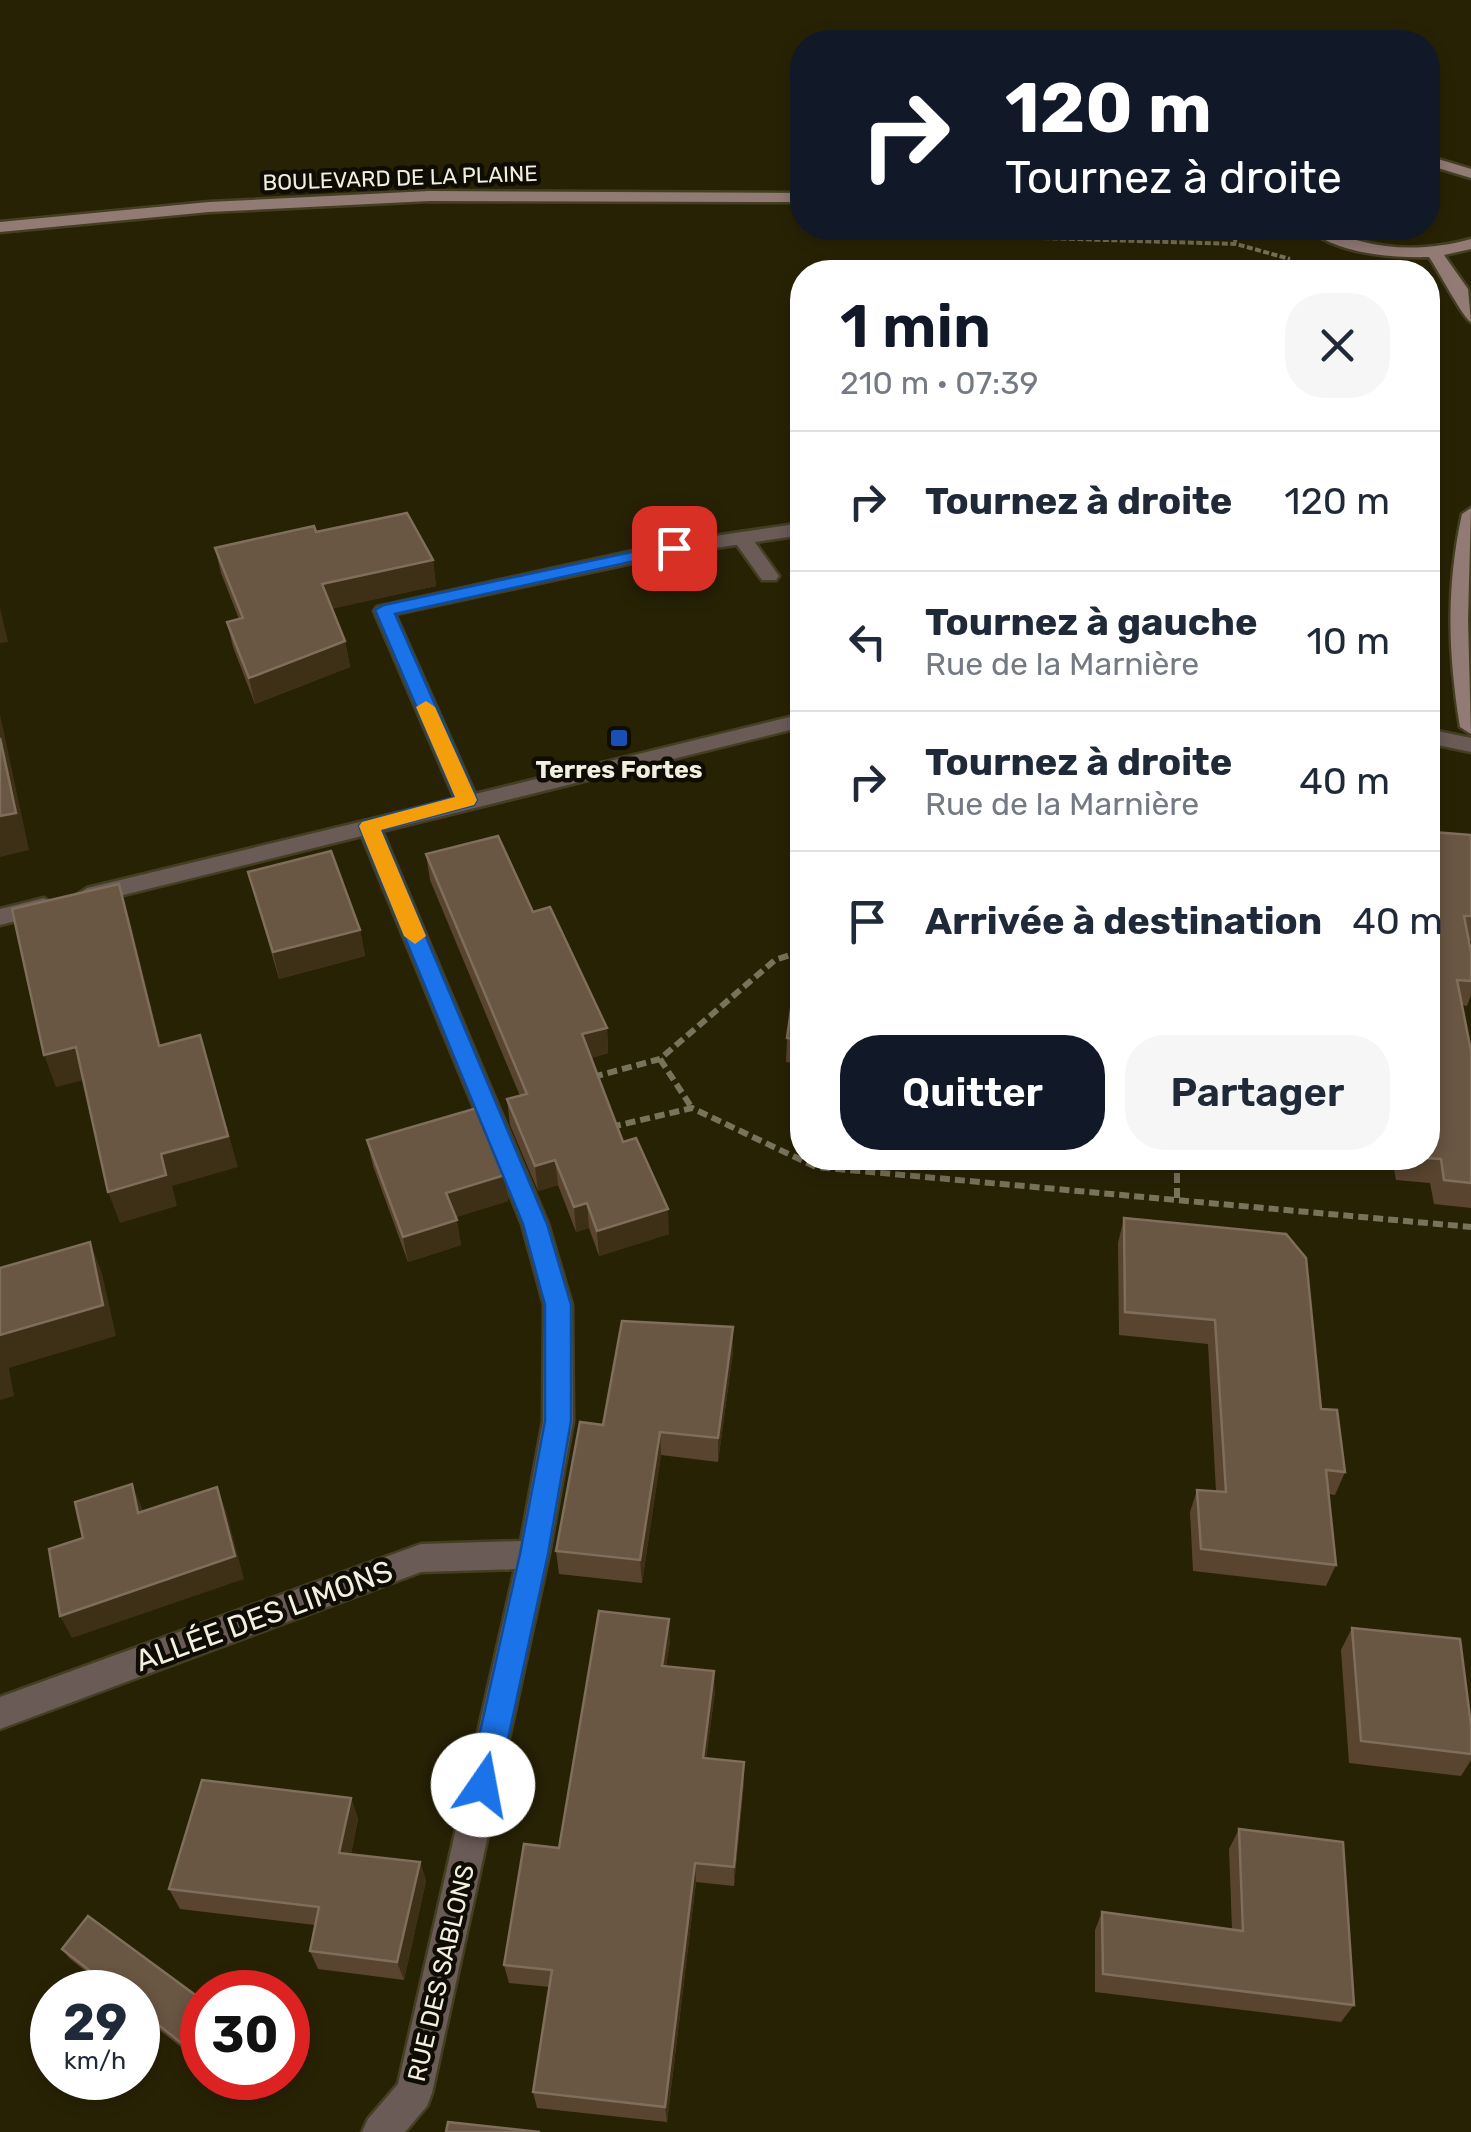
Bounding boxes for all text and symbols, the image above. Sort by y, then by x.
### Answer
text: 120 m [1005,67,1212,150]
icon: right [840,70,970,200]
text: Tournez à droite [1005,151,1342,204]
street label: BOULEVARD DE LA PLAINE [262,160,538,196]
text: 1 min [840,291,991,362]
button: close [1285,293,1390,398]
text: 210 m · 07:39 [840,364,1038,402]
icon: right [840,474,895,529]
text: Tournez à droite [925,478,1232,524]
text: 120 m [1284,478,1390,524]
pin [632,506,717,591]
icon: arrive [647,521,702,576]
text: Tournez à gauche [925,599,1258,645]
icon: left [840,614,895,669]
text: 10 m [1307,618,1390,664]
text: Rue de la Marnière [925,645,1199,683]
marker: Terres Fortes [608,727,630,749]
text: Tournez à droite [925,739,1232,785]
icon: right [840,754,895,809]
place label: Terres Fortes [535,755,703,784]
text: 40 m [1299,758,1390,804]
text: Rue de la Marnière [925,785,1199,823]
icon: arrive [840,894,895,949]
text: Arrivée à destination [925,898,1322,944]
text: 40 m [1352,898,1443,944]
button: Quitter [840,1035,1105,1150]
button: Partager [1125,1035,1390,1150]
street label: ALLÉE DES LIMONS [130,1553,398,1679]
position arrow [431,1733,535,1837]
street label: RUE DES SABLONS [402,1862,480,2084]
speed limit sign: 30 [180,1970,310,2100]
text: 29 [63,1993,127,2053]
text: km/h [64,2046,126,2075]

